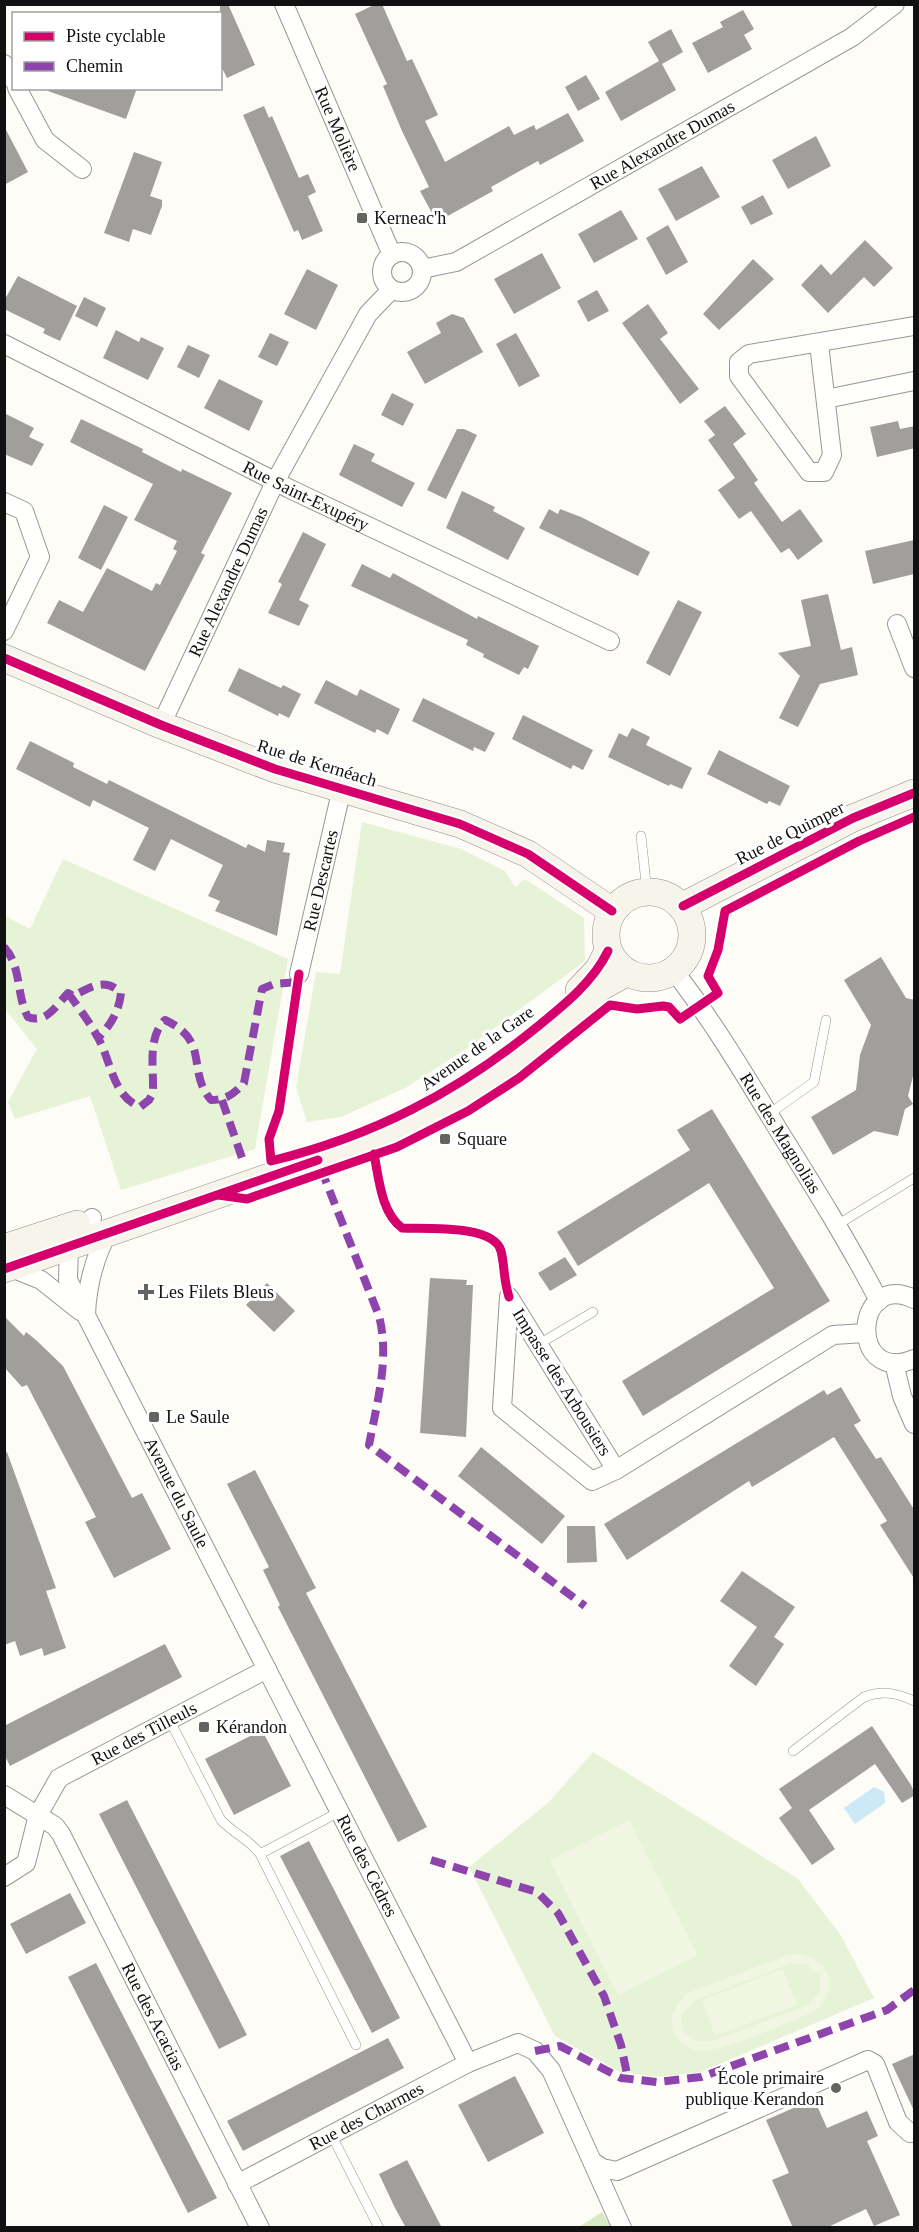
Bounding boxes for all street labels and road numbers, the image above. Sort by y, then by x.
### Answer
street label: Rue Molière [311,83,365,174]
street label: Rue Alexandre Dumas [586,96,738,194]
street label: Rue Saint-Exupéry [240,457,372,535]
street label: Rue Alexandre Dumas [184,504,272,660]
street label: Rue de Kernéach [255,735,379,791]
street label: Rue de Quimper [732,797,848,869]
street label: Rue Descartes [299,828,342,933]
street label: Avenue de la Gare [417,1002,537,1094]
street label: Rue des Magnolias [736,1069,825,1197]
street label: Impasse des Arbousiers [508,1305,616,1459]
street label: Avenue du Saule [140,1434,213,1551]
street label: Rue des Tilleuls [88,1698,200,1769]
street label: Rue des Cèdres [333,1811,402,1920]
street label: Rue des Acacias [118,1959,189,2074]
street label: Rue des Charmes [306,2078,427,2154]

